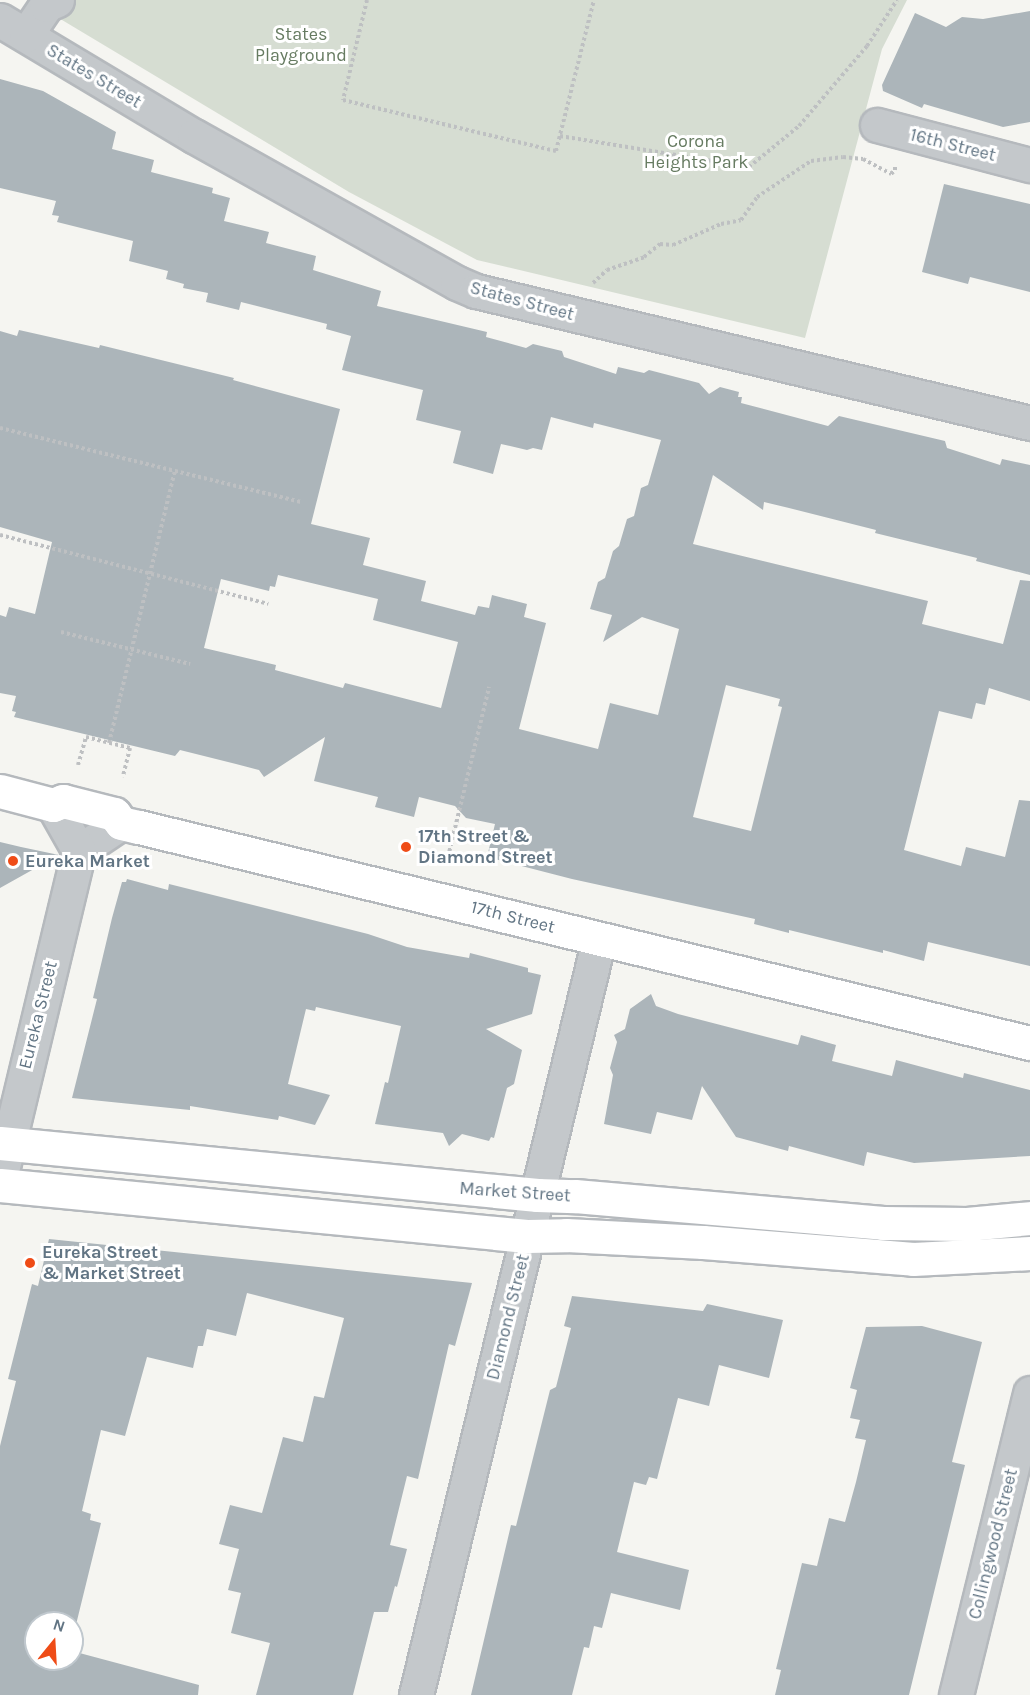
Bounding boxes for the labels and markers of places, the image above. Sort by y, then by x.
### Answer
place label: 17th Street & Diamond Street [418,826,553,868]
marker: 17th Street & Diamond Street [399,840,413,854]
place label: Eureka Market [25,850,150,872]
marker: Eureka Market [6,854,20,868]
place label: Eureka Street & Market Street [42,1242,181,1284]
marker: Eureka Street & Market Street [23,1256,37,1270]

